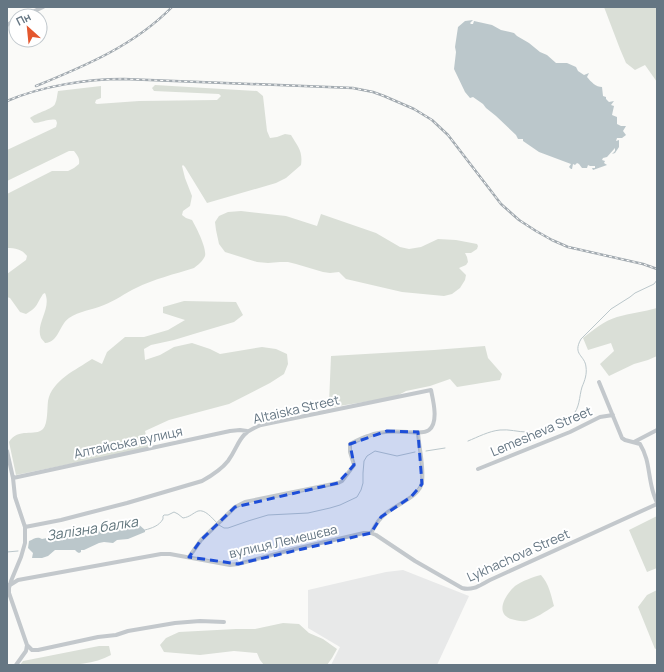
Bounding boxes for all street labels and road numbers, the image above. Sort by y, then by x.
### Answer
street label: Altaiska Street [251,390,341,428]
street label: Lemesheva Street [487,401,595,461]
street label: Алтайська вулиця [72,422,184,462]
street label: вулиця Лемешєва [227,520,339,562]
street label: Lykhachova Street [464,524,572,586]

